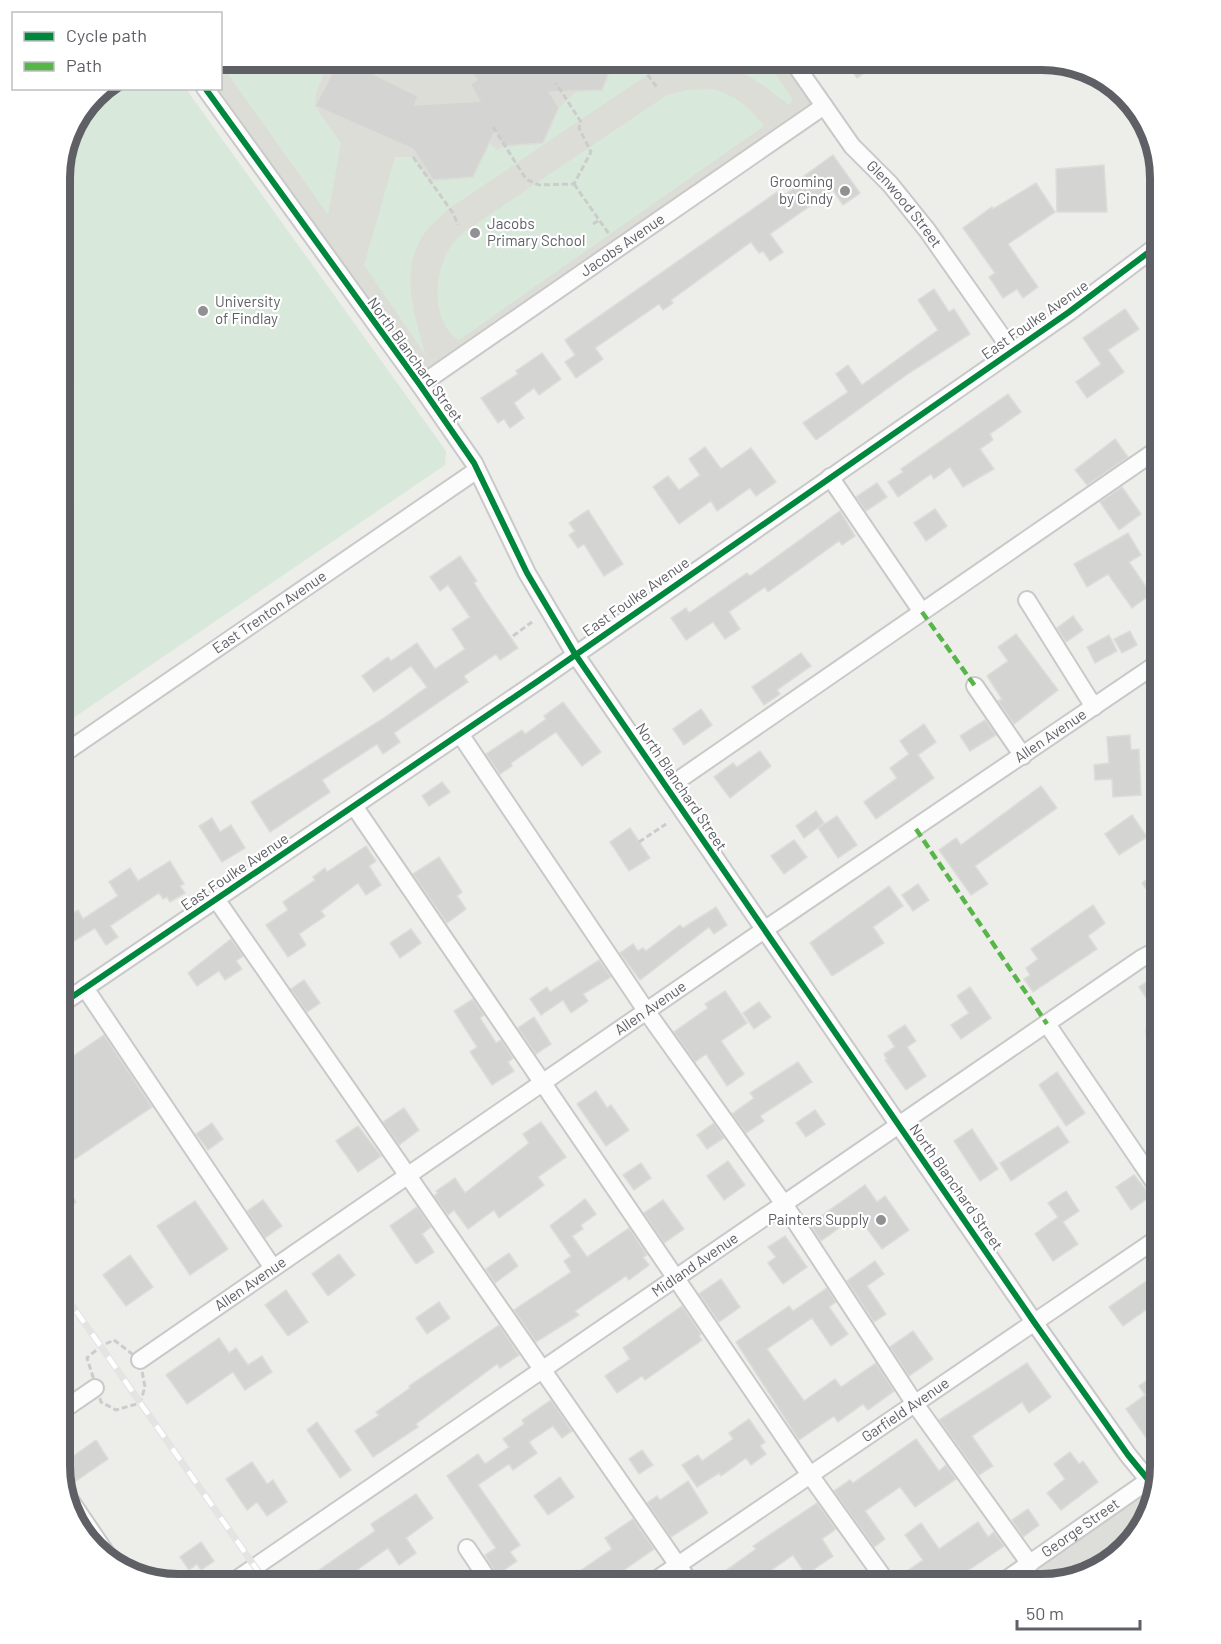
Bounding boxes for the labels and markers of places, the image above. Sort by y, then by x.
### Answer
place label: Grooming by Cindy [770,172,833,207]
marker: Grooming by Cindy [838,184,852,198]
place label: Jacobs Primary School [487,214,585,249]
marker: Jacobs Primary School [468,226,482,240]
place label: University of Findlay [215,292,280,327]
marker: University of Findlay [196,304,210,318]
place label: Painters Supply [768,1210,869,1228]
marker: Painters Supply [874,1213,888,1227]

